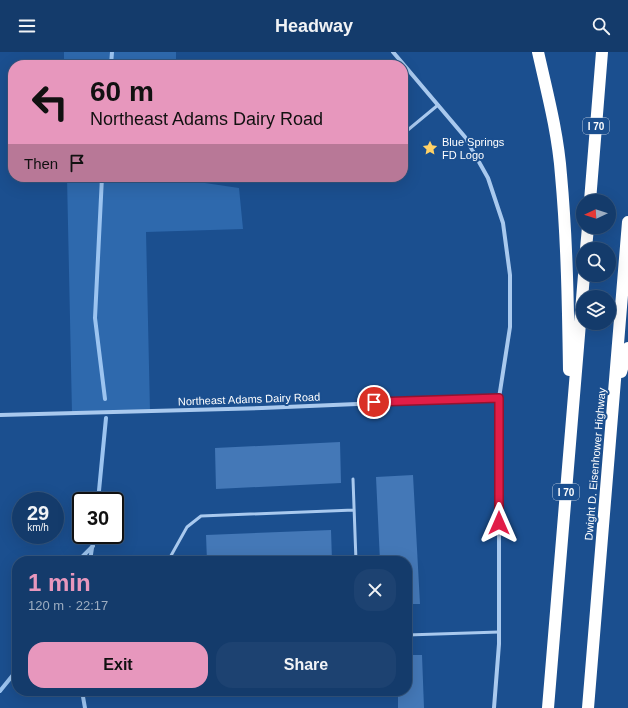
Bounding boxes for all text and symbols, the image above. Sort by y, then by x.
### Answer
icon: menu [16,15,38,37]
icon: search [590,15,612,37]
text: Headway [275,16,353,36]
icon: left [24,76,76,128]
text: 60 m [90,76,154,107]
text: Northeast Adams Dairy Road [90,109,323,129]
road number: I 70 [583,118,609,134]
place label: Blue Springs FD Logo [442,136,505,161]
place icon: Blue Springs FD Logo [421,139,439,157]
icon: arrive [66,152,88,174]
text: Then [24,155,58,172]
north arrow [576,194,616,234]
map controls [576,194,616,330]
button: search [576,242,616,282]
button: layers [576,290,616,330]
pin [357,385,391,419]
street label: Dwight D. Eisenhower Highway [582,387,608,541]
street label: Northeast Adams Dairy Road [178,391,320,407]
icon: arrive [363,391,385,413]
road number: I 70 [553,484,579,500]
speed limit sign: 30 [72,492,124,544]
text: 29 [27,502,49,524]
position arrow [478,502,520,544]
text: km/h [27,522,49,533]
text: 1 min [28,569,91,596]
button: close [354,569,396,611]
text: 120 m · 22:17 [28,598,108,613]
button: Exit [28,642,208,688]
button: Share [216,642,396,688]

